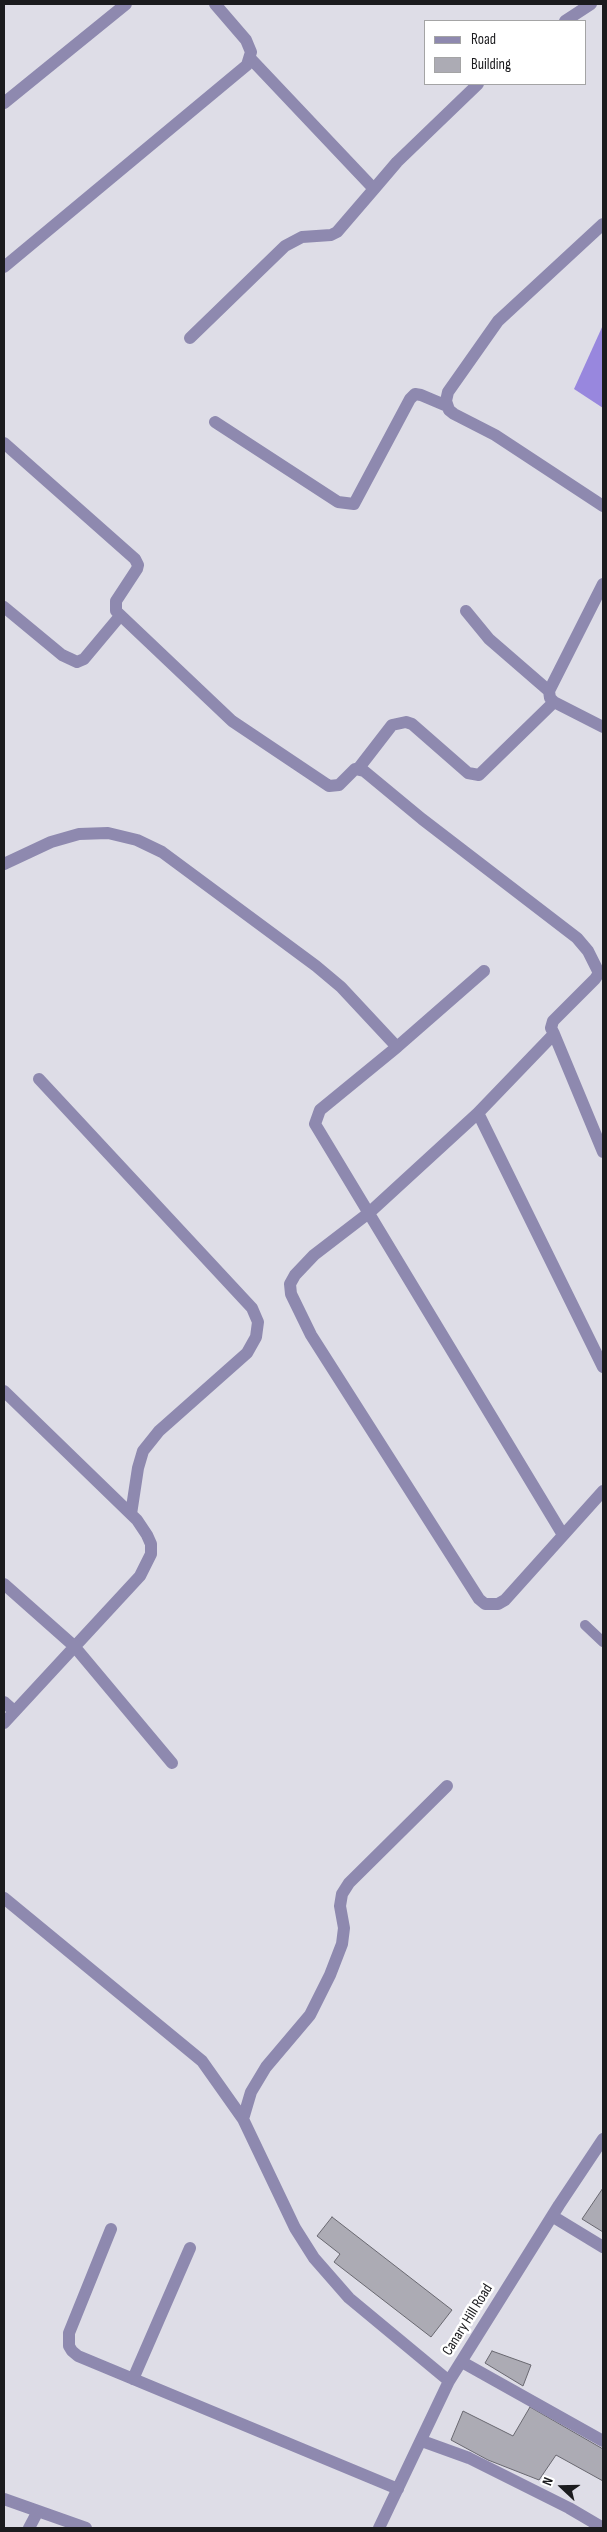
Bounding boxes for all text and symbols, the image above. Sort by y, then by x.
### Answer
legend [424,20,587,85]
text: Road [471,30,496,49]
text: Building [471,55,511,74]
street label: Canary Hill Road [439,2281,497,2359]
north arrow [537,2462,587,2512]
text: N [538,2475,557,2488]

